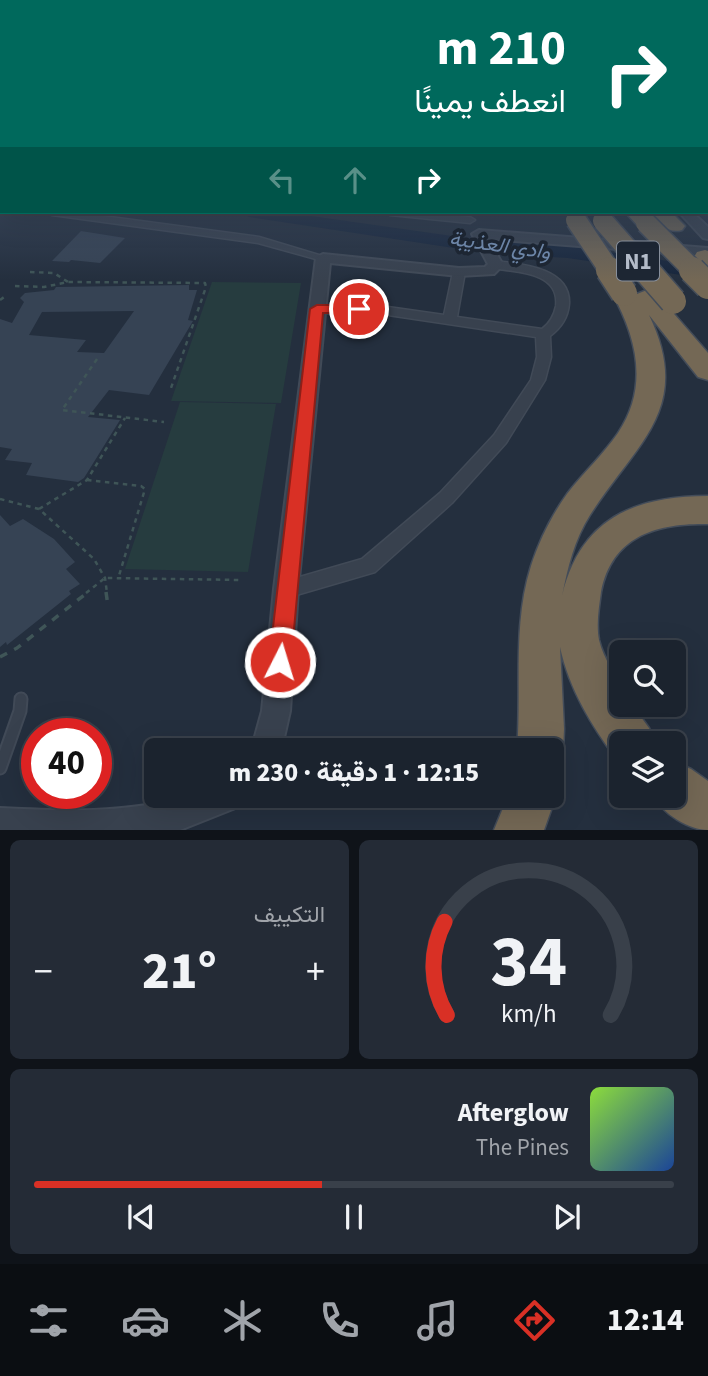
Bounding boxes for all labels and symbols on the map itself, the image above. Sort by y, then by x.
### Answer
water label: وادي العذيبة [447,223,553,269]
road number: N1 [617,242,659,280]
pin [329,279,389,339]
position arrow [243,625,317,699]
speed limit sign: 40 [21,718,112,809]

